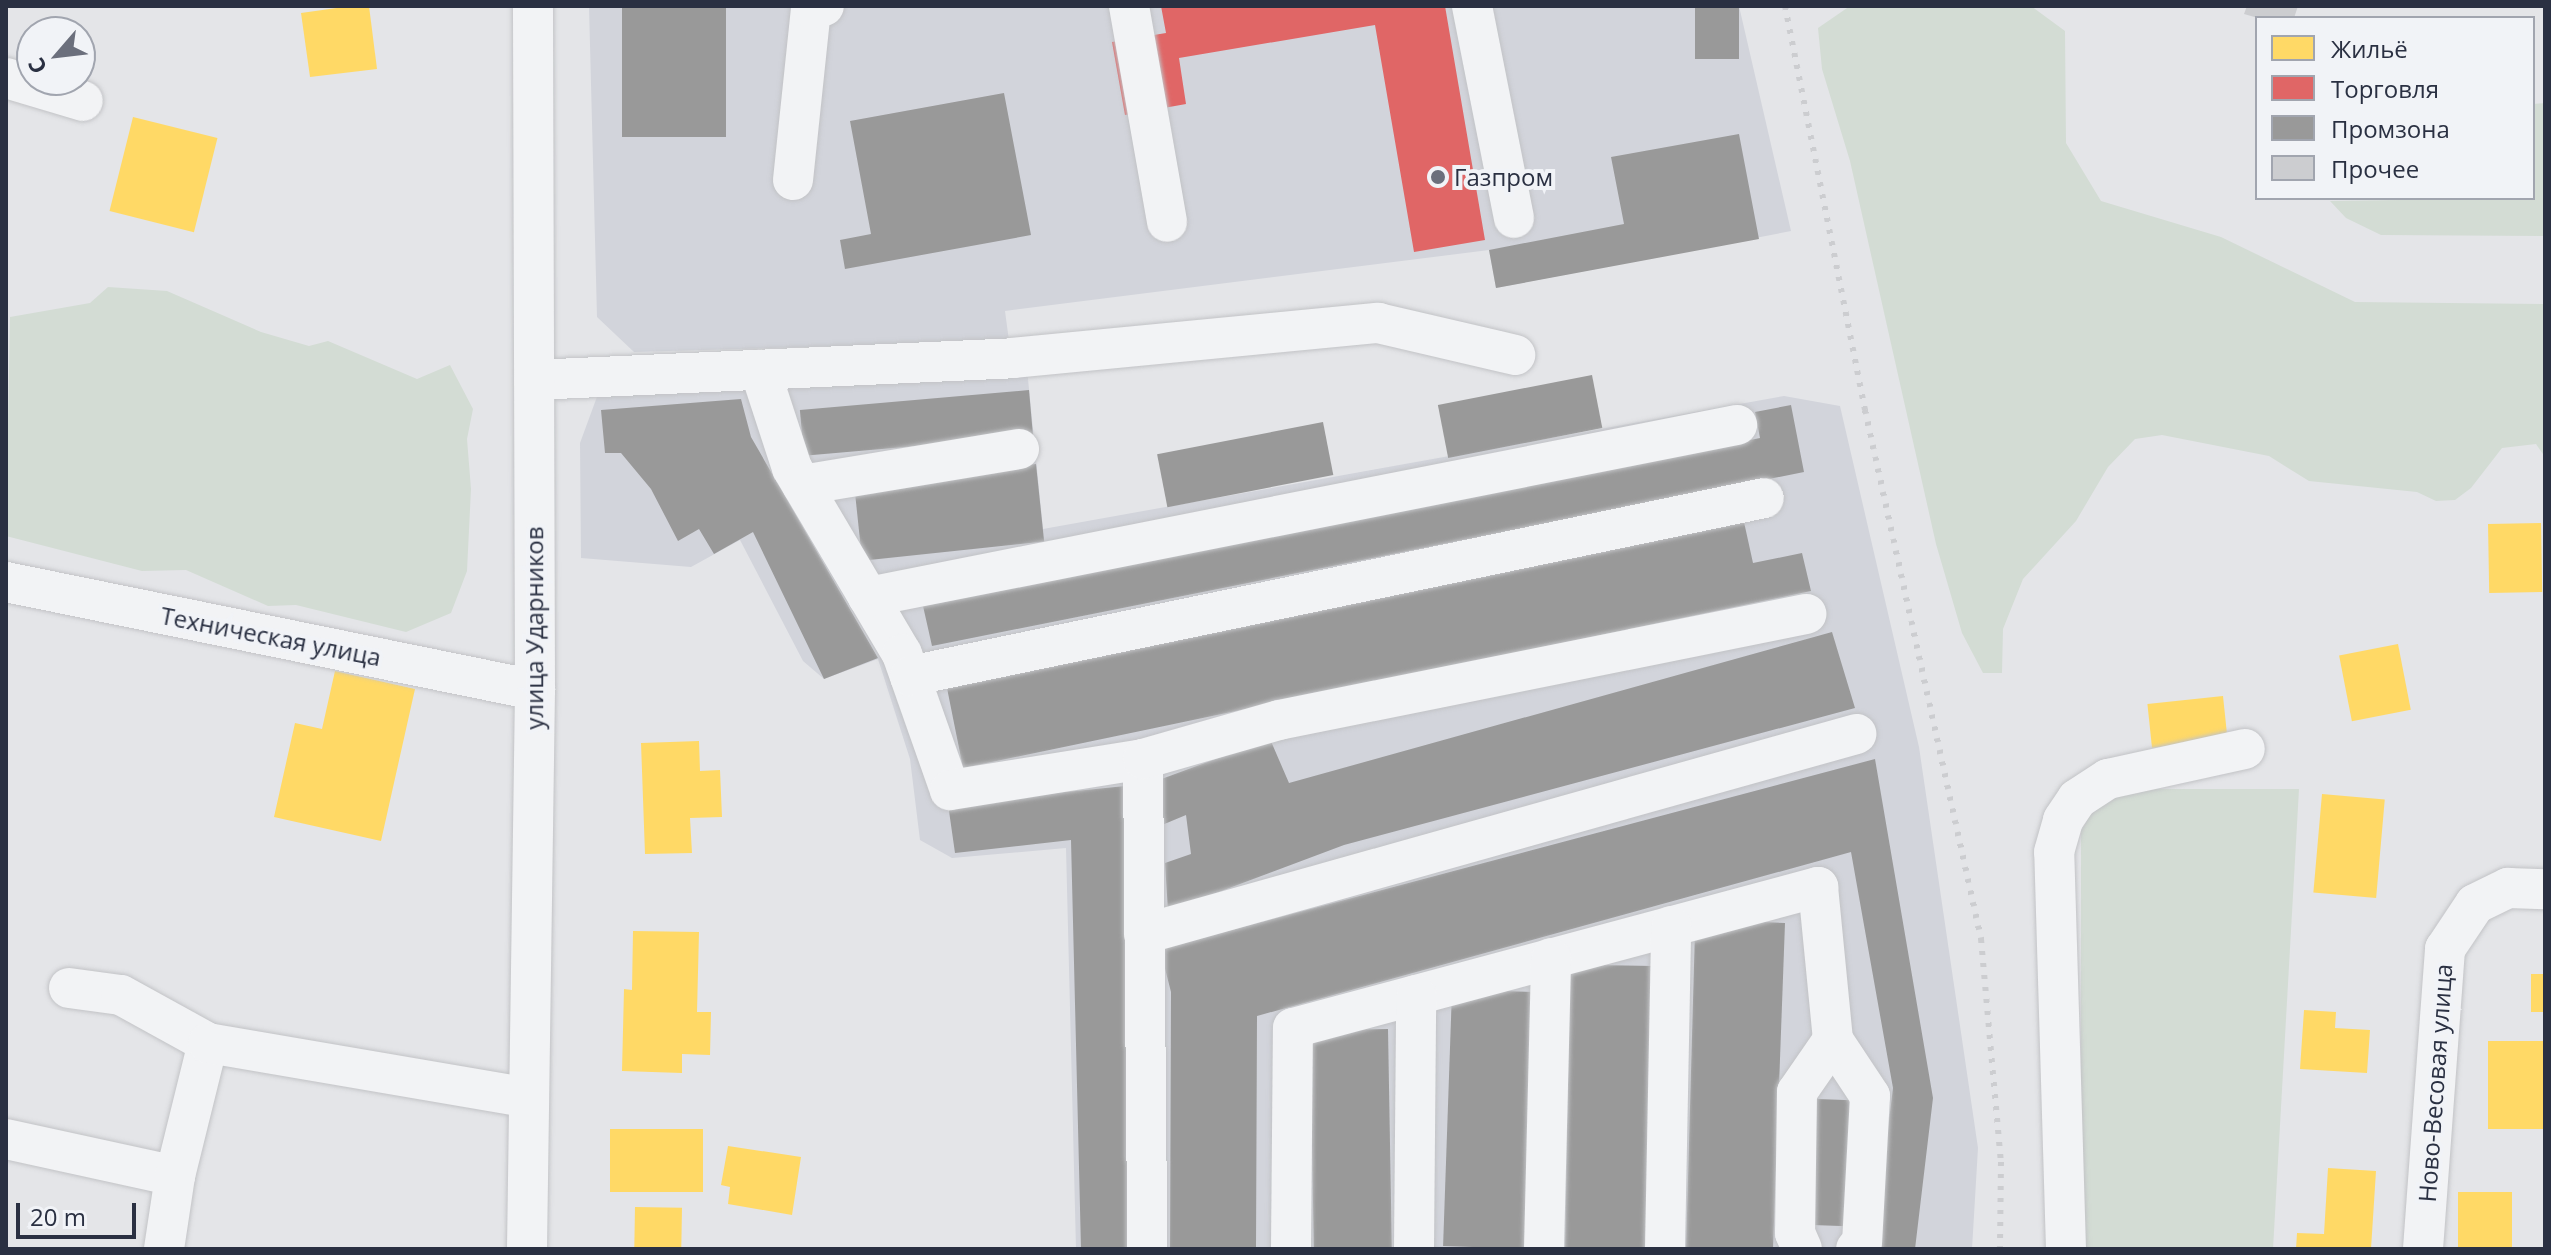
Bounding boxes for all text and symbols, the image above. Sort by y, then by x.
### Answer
north arrow [16,16,96,96]
legend [2255,16,2535,200]
text: Жильё [2331,32,2408,65]
text: С [20,53,53,80]
text: Торговля [2331,72,2439,105]
text: Промзона [2331,112,2450,145]
text: Прочее [2331,152,2419,185]
place label: Газпром [1454,163,1553,191]
marker: Газпром [1429,168,1447,186]
street label: улица Ударников [520,526,548,730]
street label: Техническая улица [158,601,384,671]
street label: Ново-Весовая улица [2412,963,2458,1203]
scale bar [20,1187,140,1237]
text: 20 m [30,1200,86,1233]

